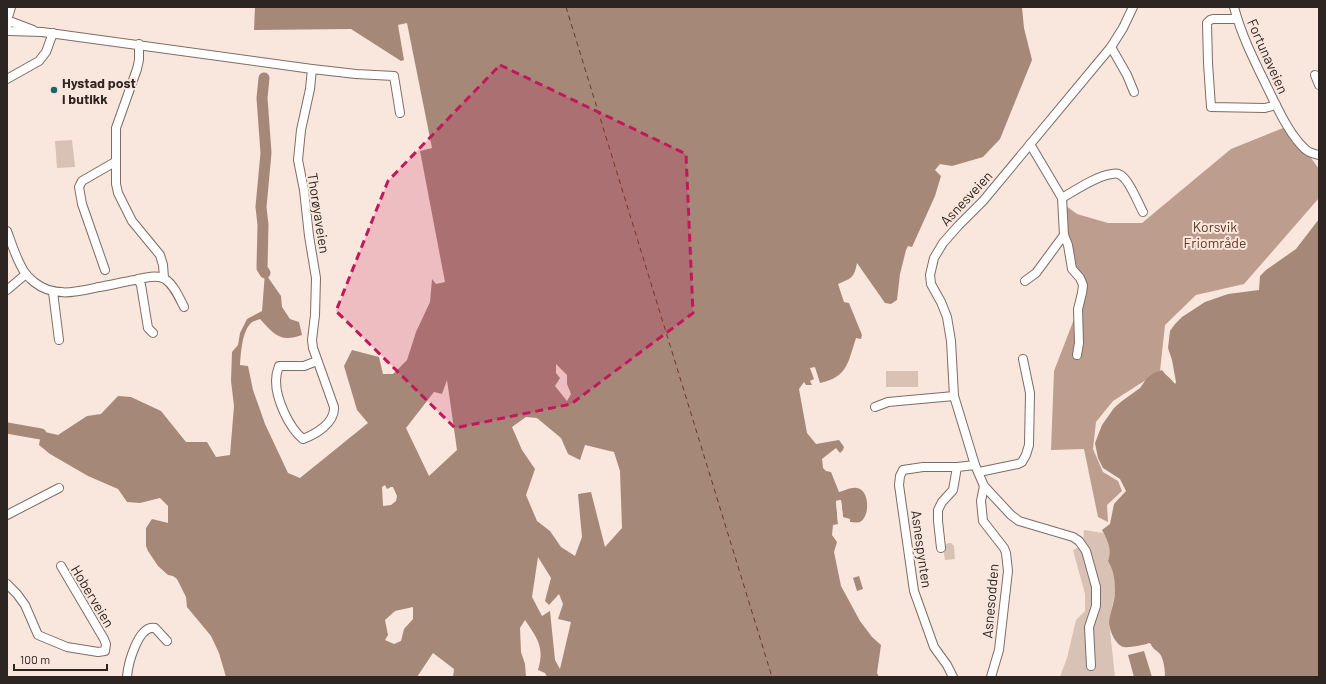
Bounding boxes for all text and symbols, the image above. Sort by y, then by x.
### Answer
street label: Fortunaveien [1244,16,1292,96]
place label: Hystad post i butikk [62,74,136,107]
marker: Hystad post i butikk [49,85,59,95]
street label: Asnesveien [936,167,996,229]
street label: Thorøyaveien [304,172,334,254]
park label: Korsvik Friområde [1184,218,1246,251]
street label: Asnespynten [908,509,936,589]
street label: Hoberveien [68,562,118,630]
street label: Asnesodden [978,563,1002,639]
scale bar [14,646,107,672]
text: 100 m [20,652,50,666]

